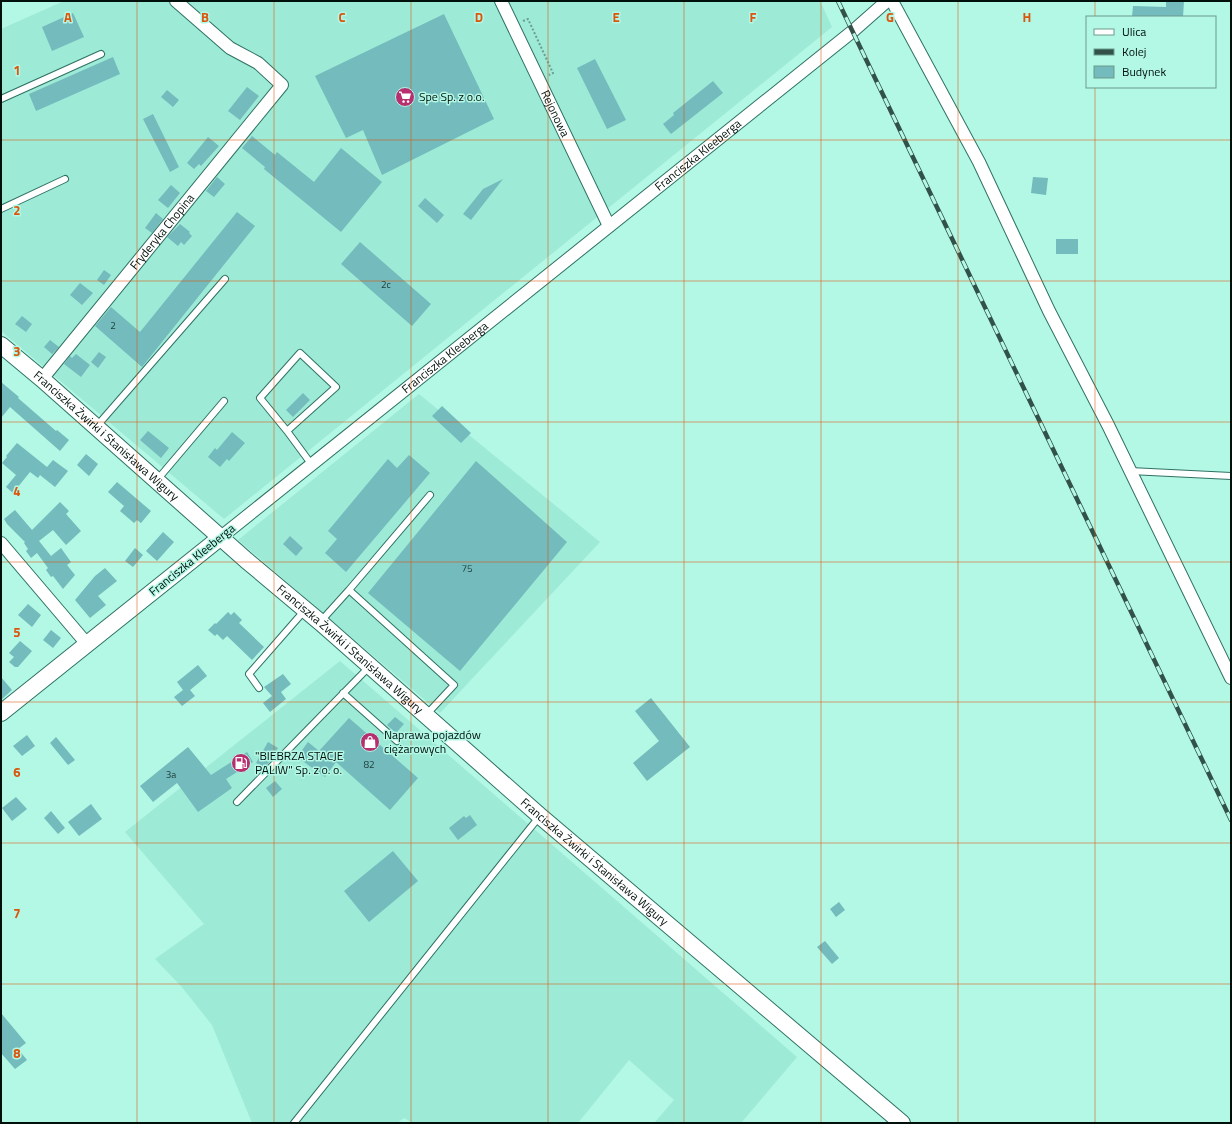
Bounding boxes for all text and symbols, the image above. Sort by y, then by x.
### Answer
text: A [64,7,72,27]
text: B [201,7,209,27]
text: C [338,7,346,27]
text: D [475,7,483,27]
text: E [612,7,620,27]
text: F [750,7,757,27]
text: G [886,7,894,27]
text: H [1023,7,1031,27]
legend [1086,16,1216,88]
text: Ulica [1122,22,1146,41]
text: Kolej [1122,42,1146,61]
text: 1 [13,60,21,80]
text: Budynek [1122,62,1166,81]
supermarket icon: Spe Sp. z o.o. [394,86,416,108]
place label: Spe Sp. z o.o. [419,87,485,106]
street label: Rejonowa [536,87,575,140]
street label: Franciszka Kleeberga [650,114,745,195]
street label: Fryderyka Chopina [125,189,199,274]
text: 2 [13,200,21,220]
house number: 2c [381,277,391,292]
street label: Franciszka Kleeberga [397,317,492,398]
house number: 2 [110,318,116,333]
text: 3 [13,341,21,361]
street label: Franciszka Żwirki i Stanisława Wigury [29,366,184,506]
text: 4 [13,481,21,501]
street label: Franciszka Kleeberga [144,519,239,600]
house number: 75 [461,561,473,576]
street label: Franciszka Żwirki i Stanisława Wigury [273,580,428,718]
text: 5 [13,622,21,642]
place label: Naprawa pojazdów ciężarowych [384,725,481,758]
shop icon: Naprawa pojazdów ciężarowych [359,731,381,753]
place label: "BIEBRZA STACJE PALIW" Sp. z o. o. [255,746,344,779]
fuel station icon: "BIEBRZA STACJE PALIW" Sp. z o. o. [230,752,252,774]
house number: 82 [363,757,375,772]
text: 6 [13,762,21,782]
house number: 3a [166,767,176,782]
street label: Franciszka Żwirki i Stanisława Wigury [516,793,673,930]
text: 7 [13,903,21,923]
text: 8 [13,1043,21,1063]

